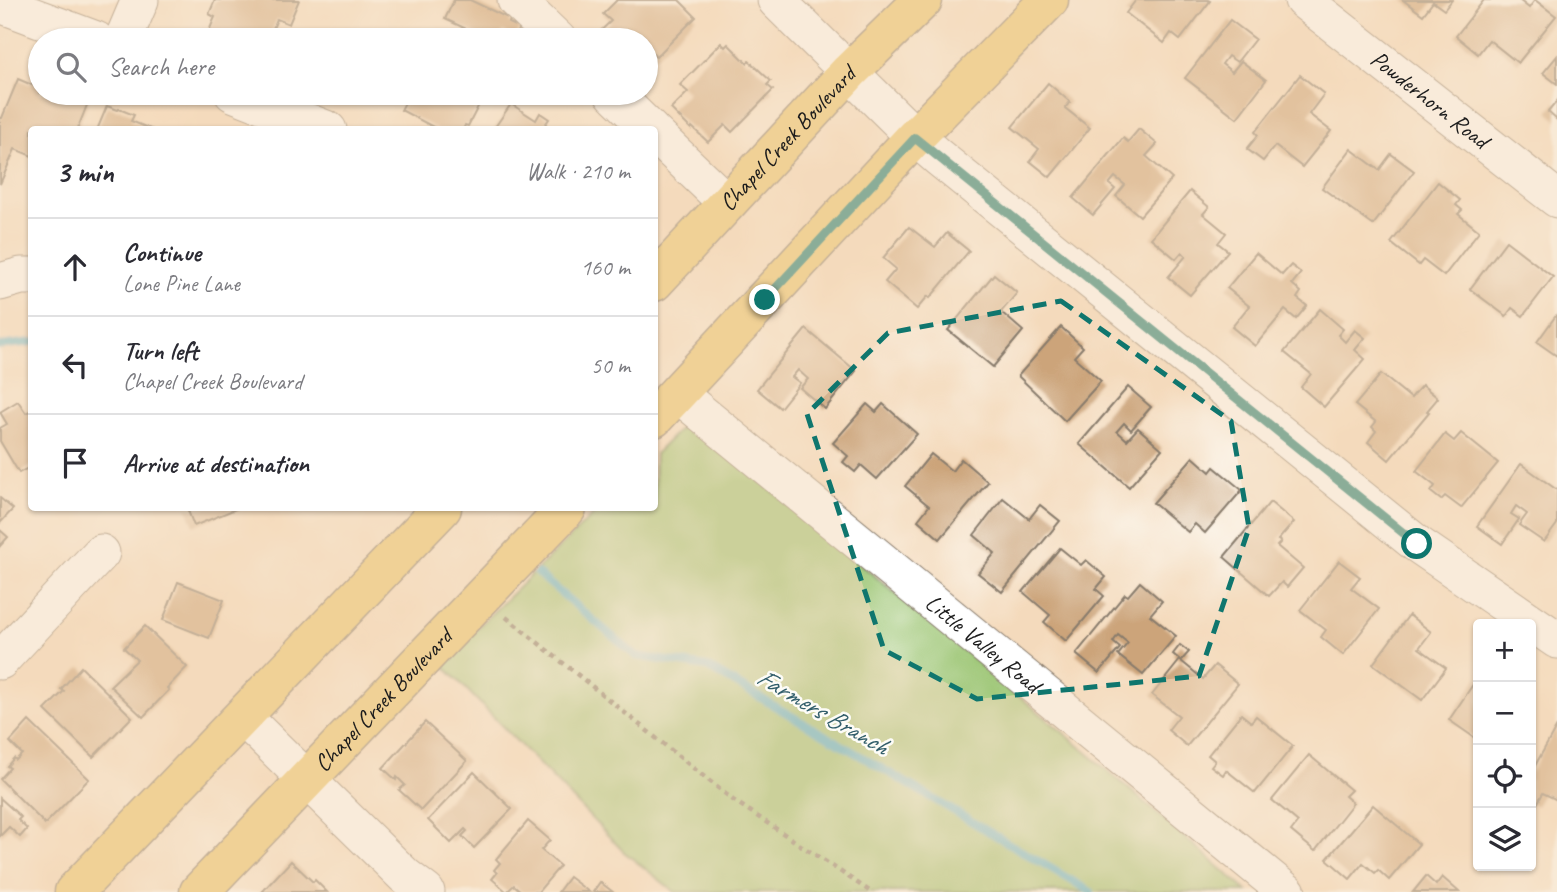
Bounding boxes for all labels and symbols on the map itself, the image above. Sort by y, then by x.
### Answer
street label: Powderhorn Road [1365,44,1498,157]
street label: Chapel Creek Boulevard [713,57,864,217]
route end [749,284,780,315]
route start [1401,528,1432,559]
street label: Little Valley Road [919,588,1049,702]
street label: Chapel Creek Boulevard [307,619,461,778]
water label: Farmers Branch [751,660,897,764]

